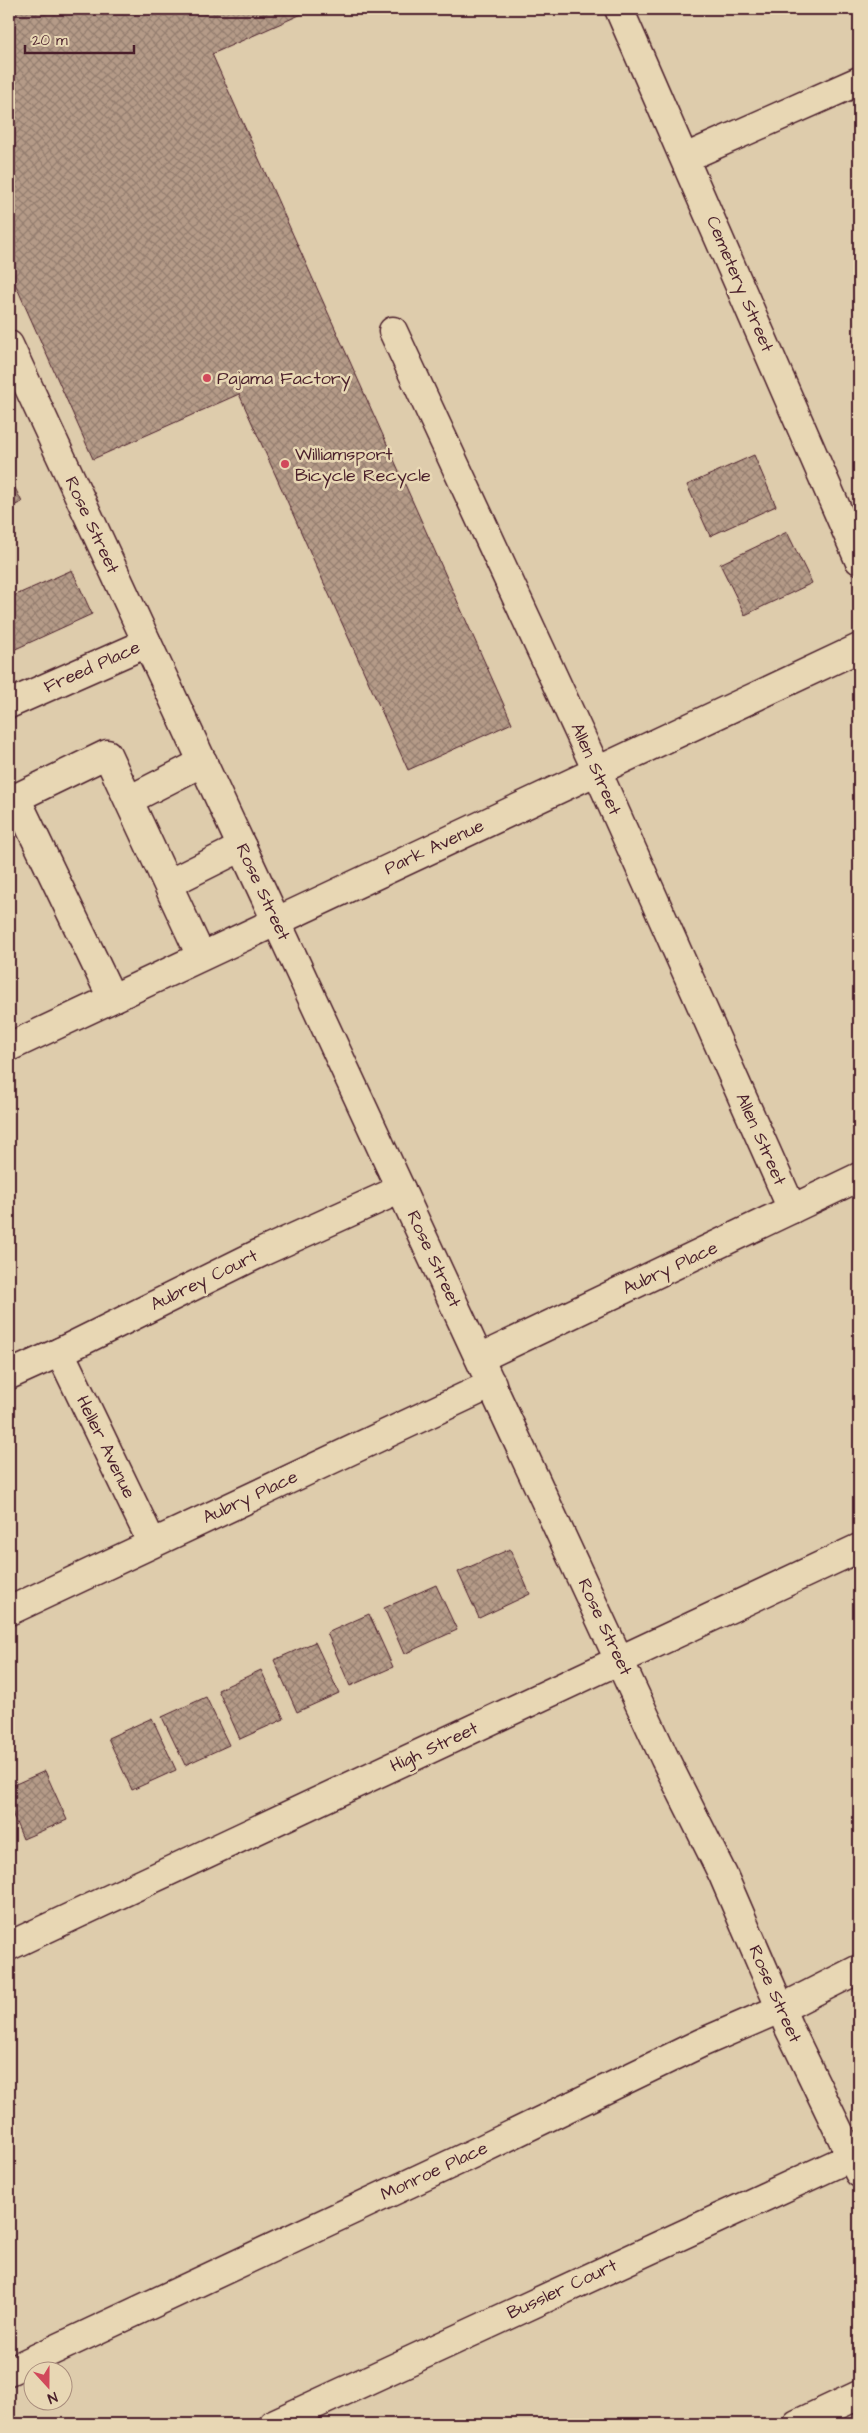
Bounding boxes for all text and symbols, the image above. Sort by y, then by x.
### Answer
scale bar [25,22,134,54]
text: 20 m [32,30,68,51]
street label: Cemetery Street [699,212,780,357]
place label: Pajama Factory [217,366,351,392]
marker: Pajama Factory [201,372,213,384]
place label: Williamsport Bicycle Recycle [295,442,431,489]
marker: Williamsport Bicycle Recycle [279,458,291,470]
street label: Rose Street [59,472,126,578]
street label: Freed Place [40,635,144,699]
street label: Allen Street [565,719,628,820]
street label: Park Avenue [380,813,488,881]
street label: Rose Street [230,839,297,945]
street label: Allen Street [730,1089,793,1190]
street label: Rose Street [401,1206,468,1312]
street label: Aubry Place [618,1235,722,1302]
street label: Aubrey Court [146,1243,263,1318]
street label: Heller Avenue [70,1391,142,1503]
street label: Aubry Place [198,1464,302,1531]
street label: Rose Street [572,1574,639,1680]
street label: High Street [386,1715,483,1779]
street label: Rose Street [742,1941,808,2047]
street label: Monroe Place [376,2135,492,2207]
street label: Bussler Court [503,2252,622,2325]
north arrow [22,2360,72,2410]
text: N [44,2386,60,2408]

